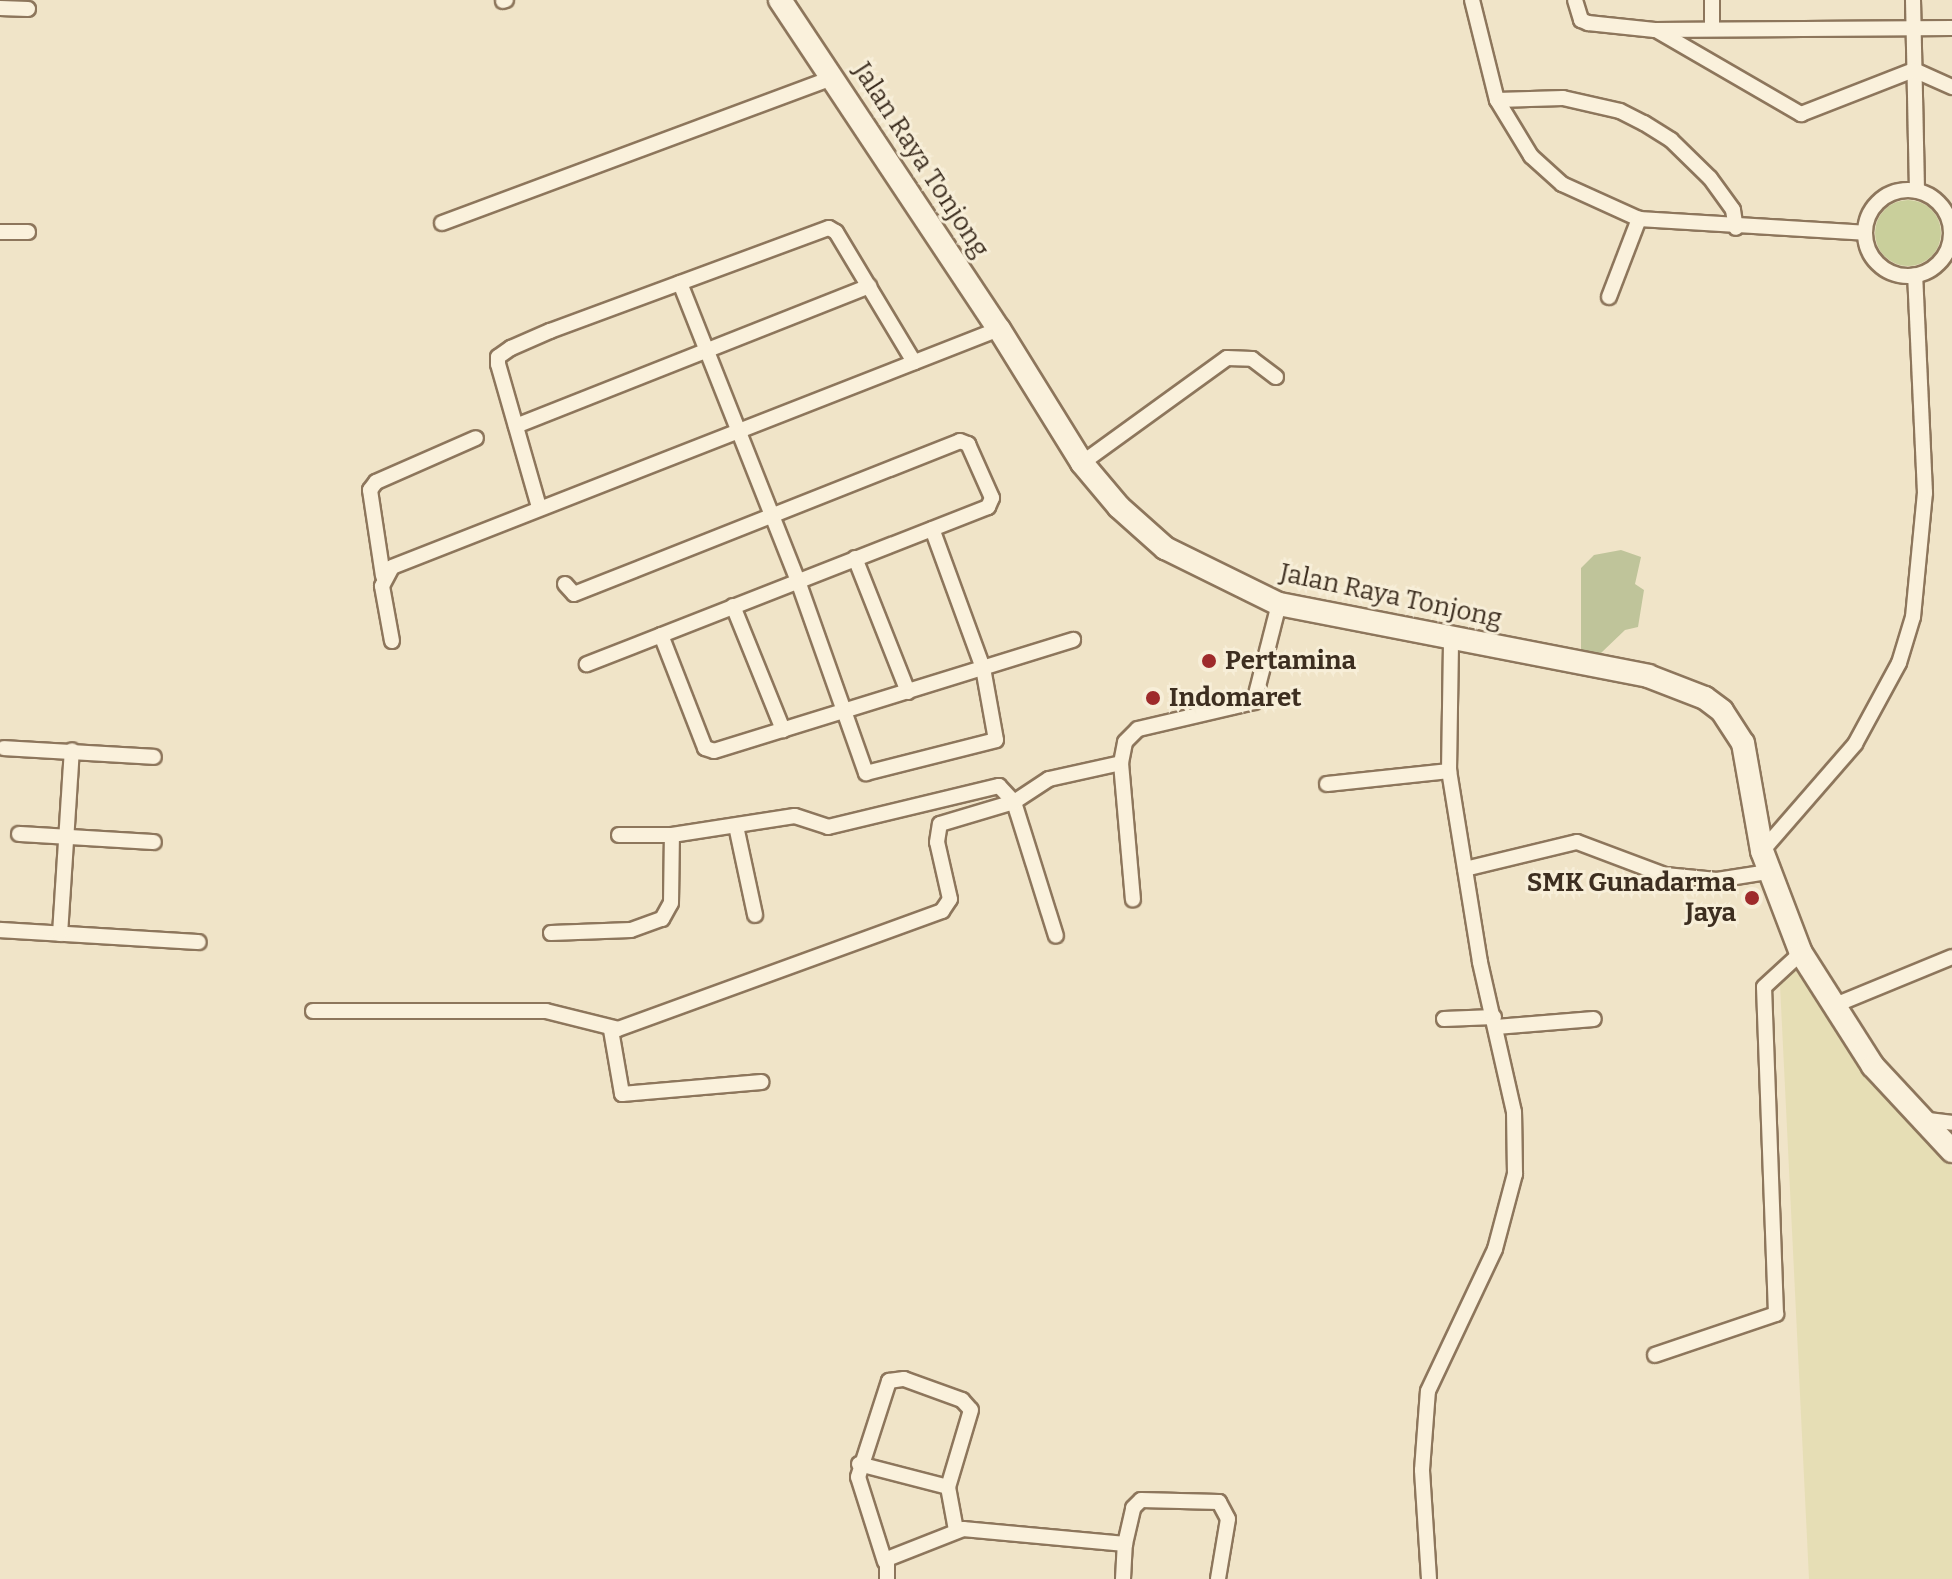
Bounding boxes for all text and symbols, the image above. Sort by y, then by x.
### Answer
street label: Jalan Raya Tonjong [846,57,996,263]
street label: Jalan Raya Tonjong [1277,557,1505,635]
place label: Pertamina [1225,645,1356,677]
marker: Pertamina [1200,652,1218,670]
place label: Indomaret [1169,682,1302,714]
marker: Indomaret [1144,689,1162,707]
place label: SMK Gunadarma Jaya [1527,867,1736,928]
marker: SMK Gunadarma Jaya [1743,889,1761,907]

